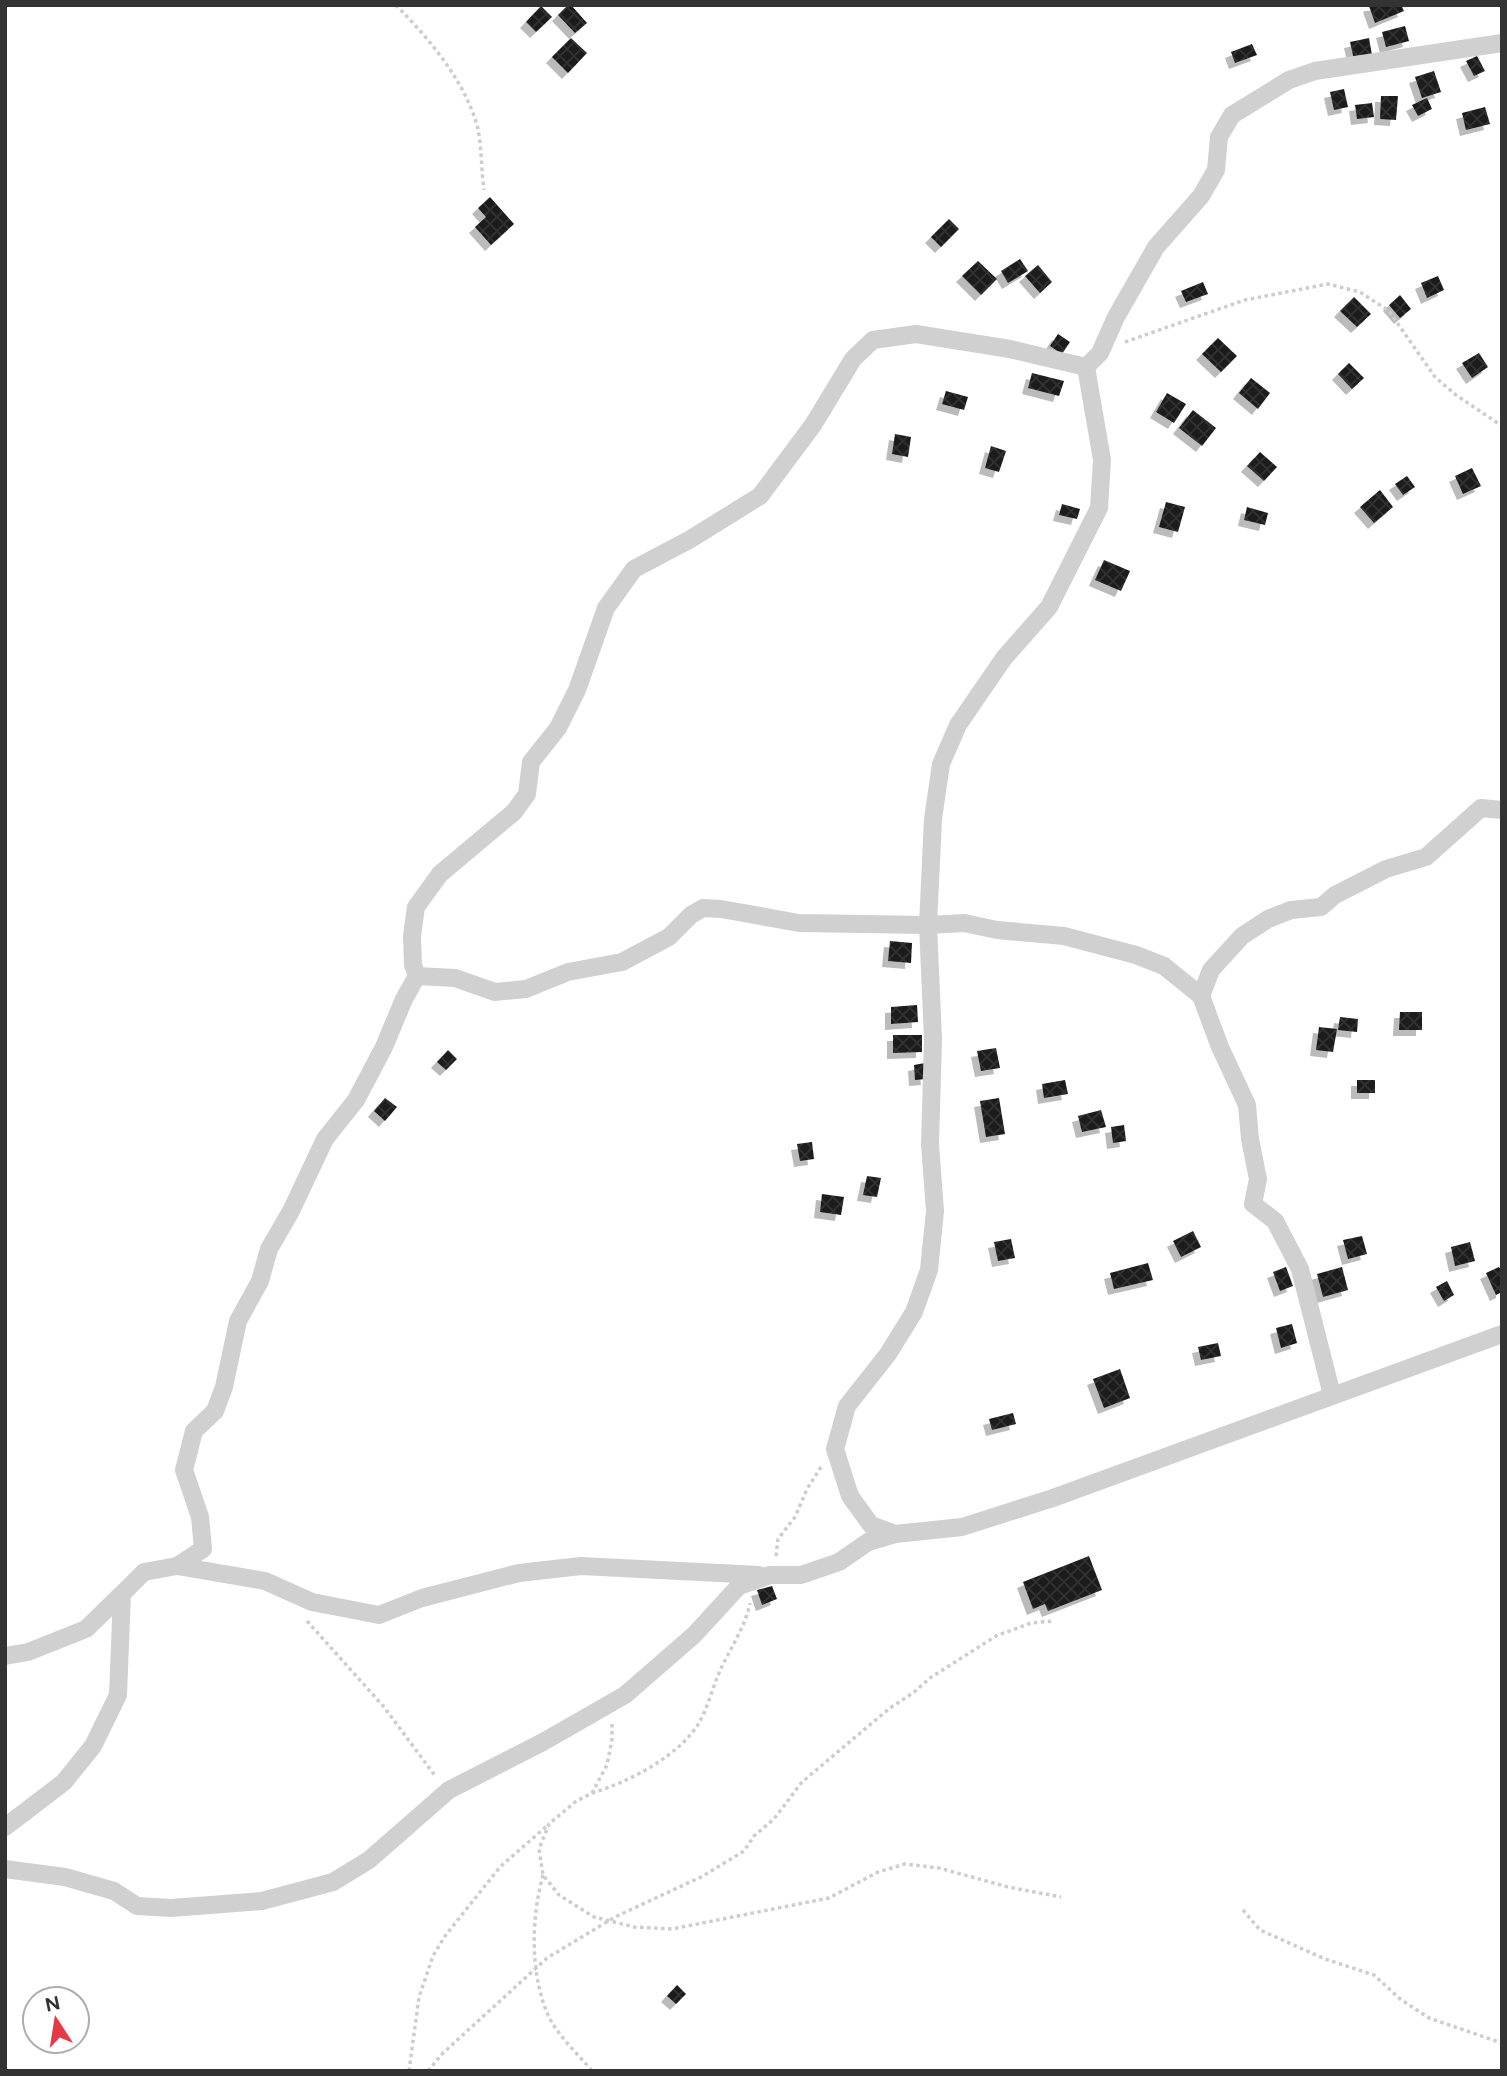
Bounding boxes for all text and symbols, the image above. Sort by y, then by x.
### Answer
north arrow [21,1985,91,2055]
text: N [43,1991,62,2017]

